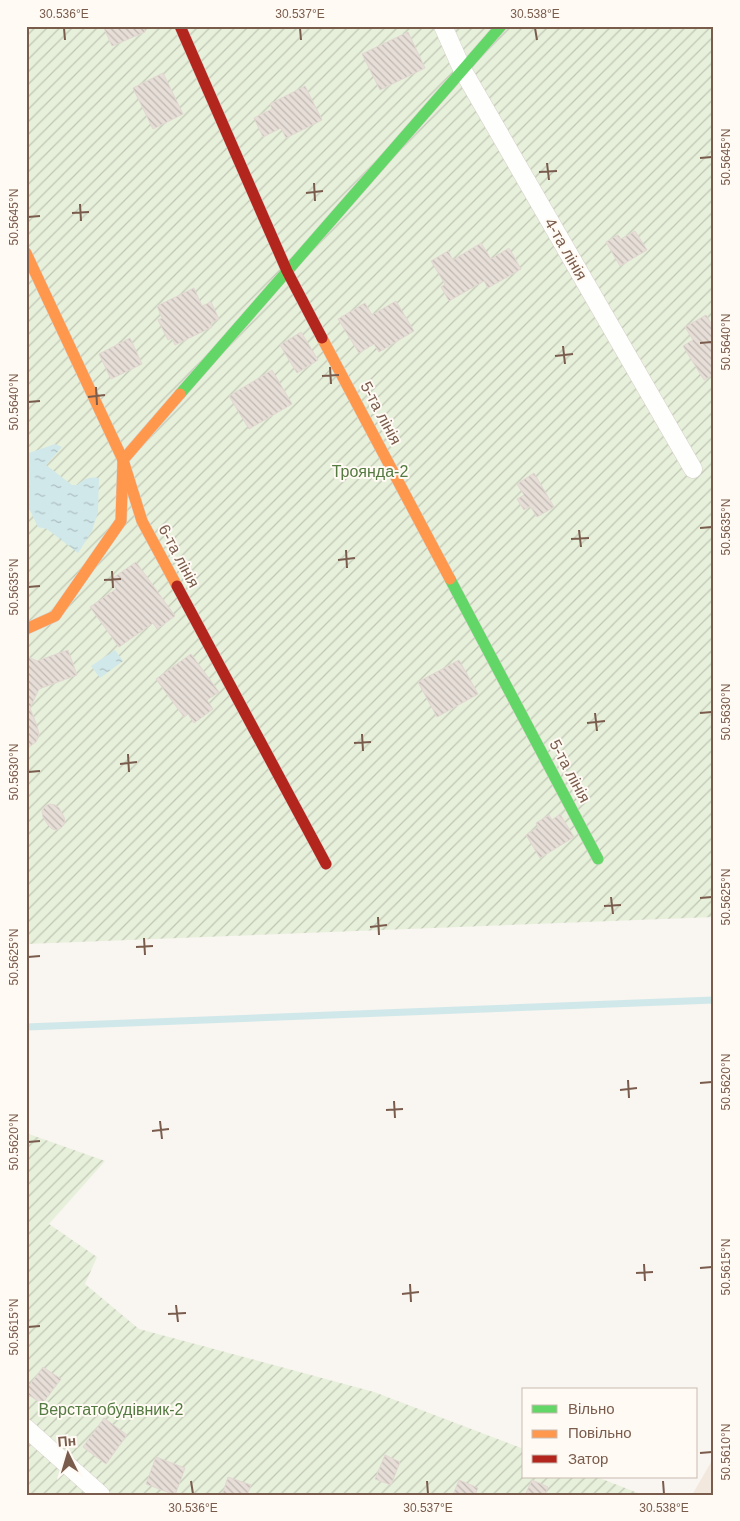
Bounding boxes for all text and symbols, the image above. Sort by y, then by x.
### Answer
text: 30.536°E [39,7,89,21]
text: 30.537°E [275,7,325,21]
text: 30.538°E [510,7,560,21]
text: 50.5645°N [719,129,733,185]
text: 50.5645°N [7,189,21,245]
street label: 4-та лінія [541,215,591,283]
text: 50.5640°N [719,314,733,370]
text: 50.5640°N [7,374,21,430]
street label: 5-та лінія [357,379,405,447]
park label: Троянда-2 [332,463,408,480]
text: 50.5635°N [719,499,733,555]
street label: 6-та лінія [155,522,203,590]
text: 50.5635°N [7,559,21,615]
text: 50.5630°N [719,684,733,740]
street label: 5-та лінія [546,737,594,805]
text: 50.5630°N [7,744,21,800]
text: 50.5625°N [719,869,733,925]
text: 50.5625°N [7,929,21,985]
text: 50.5620°N [719,1054,733,1110]
text: 50.5620°N [7,1114,21,1170]
text: 50.5615°N [719,1239,733,1295]
text: 50.5615°N [7,1299,21,1355]
legend [522,1388,698,1478]
text: Вільно [568,1400,615,1417]
park label: Верстатобудівник-2 [39,1401,184,1418]
text: Повільно [568,1424,632,1441]
text: 50.5610°N [719,1424,733,1480]
north arrow [42,1428,92,1478]
text: Пн [57,1432,77,1450]
text: Затор [568,1450,608,1467]
text: 30.536°E [168,1501,218,1515]
text: 30.537°E [403,1501,453,1515]
text: 30.538°E [639,1501,689,1515]

